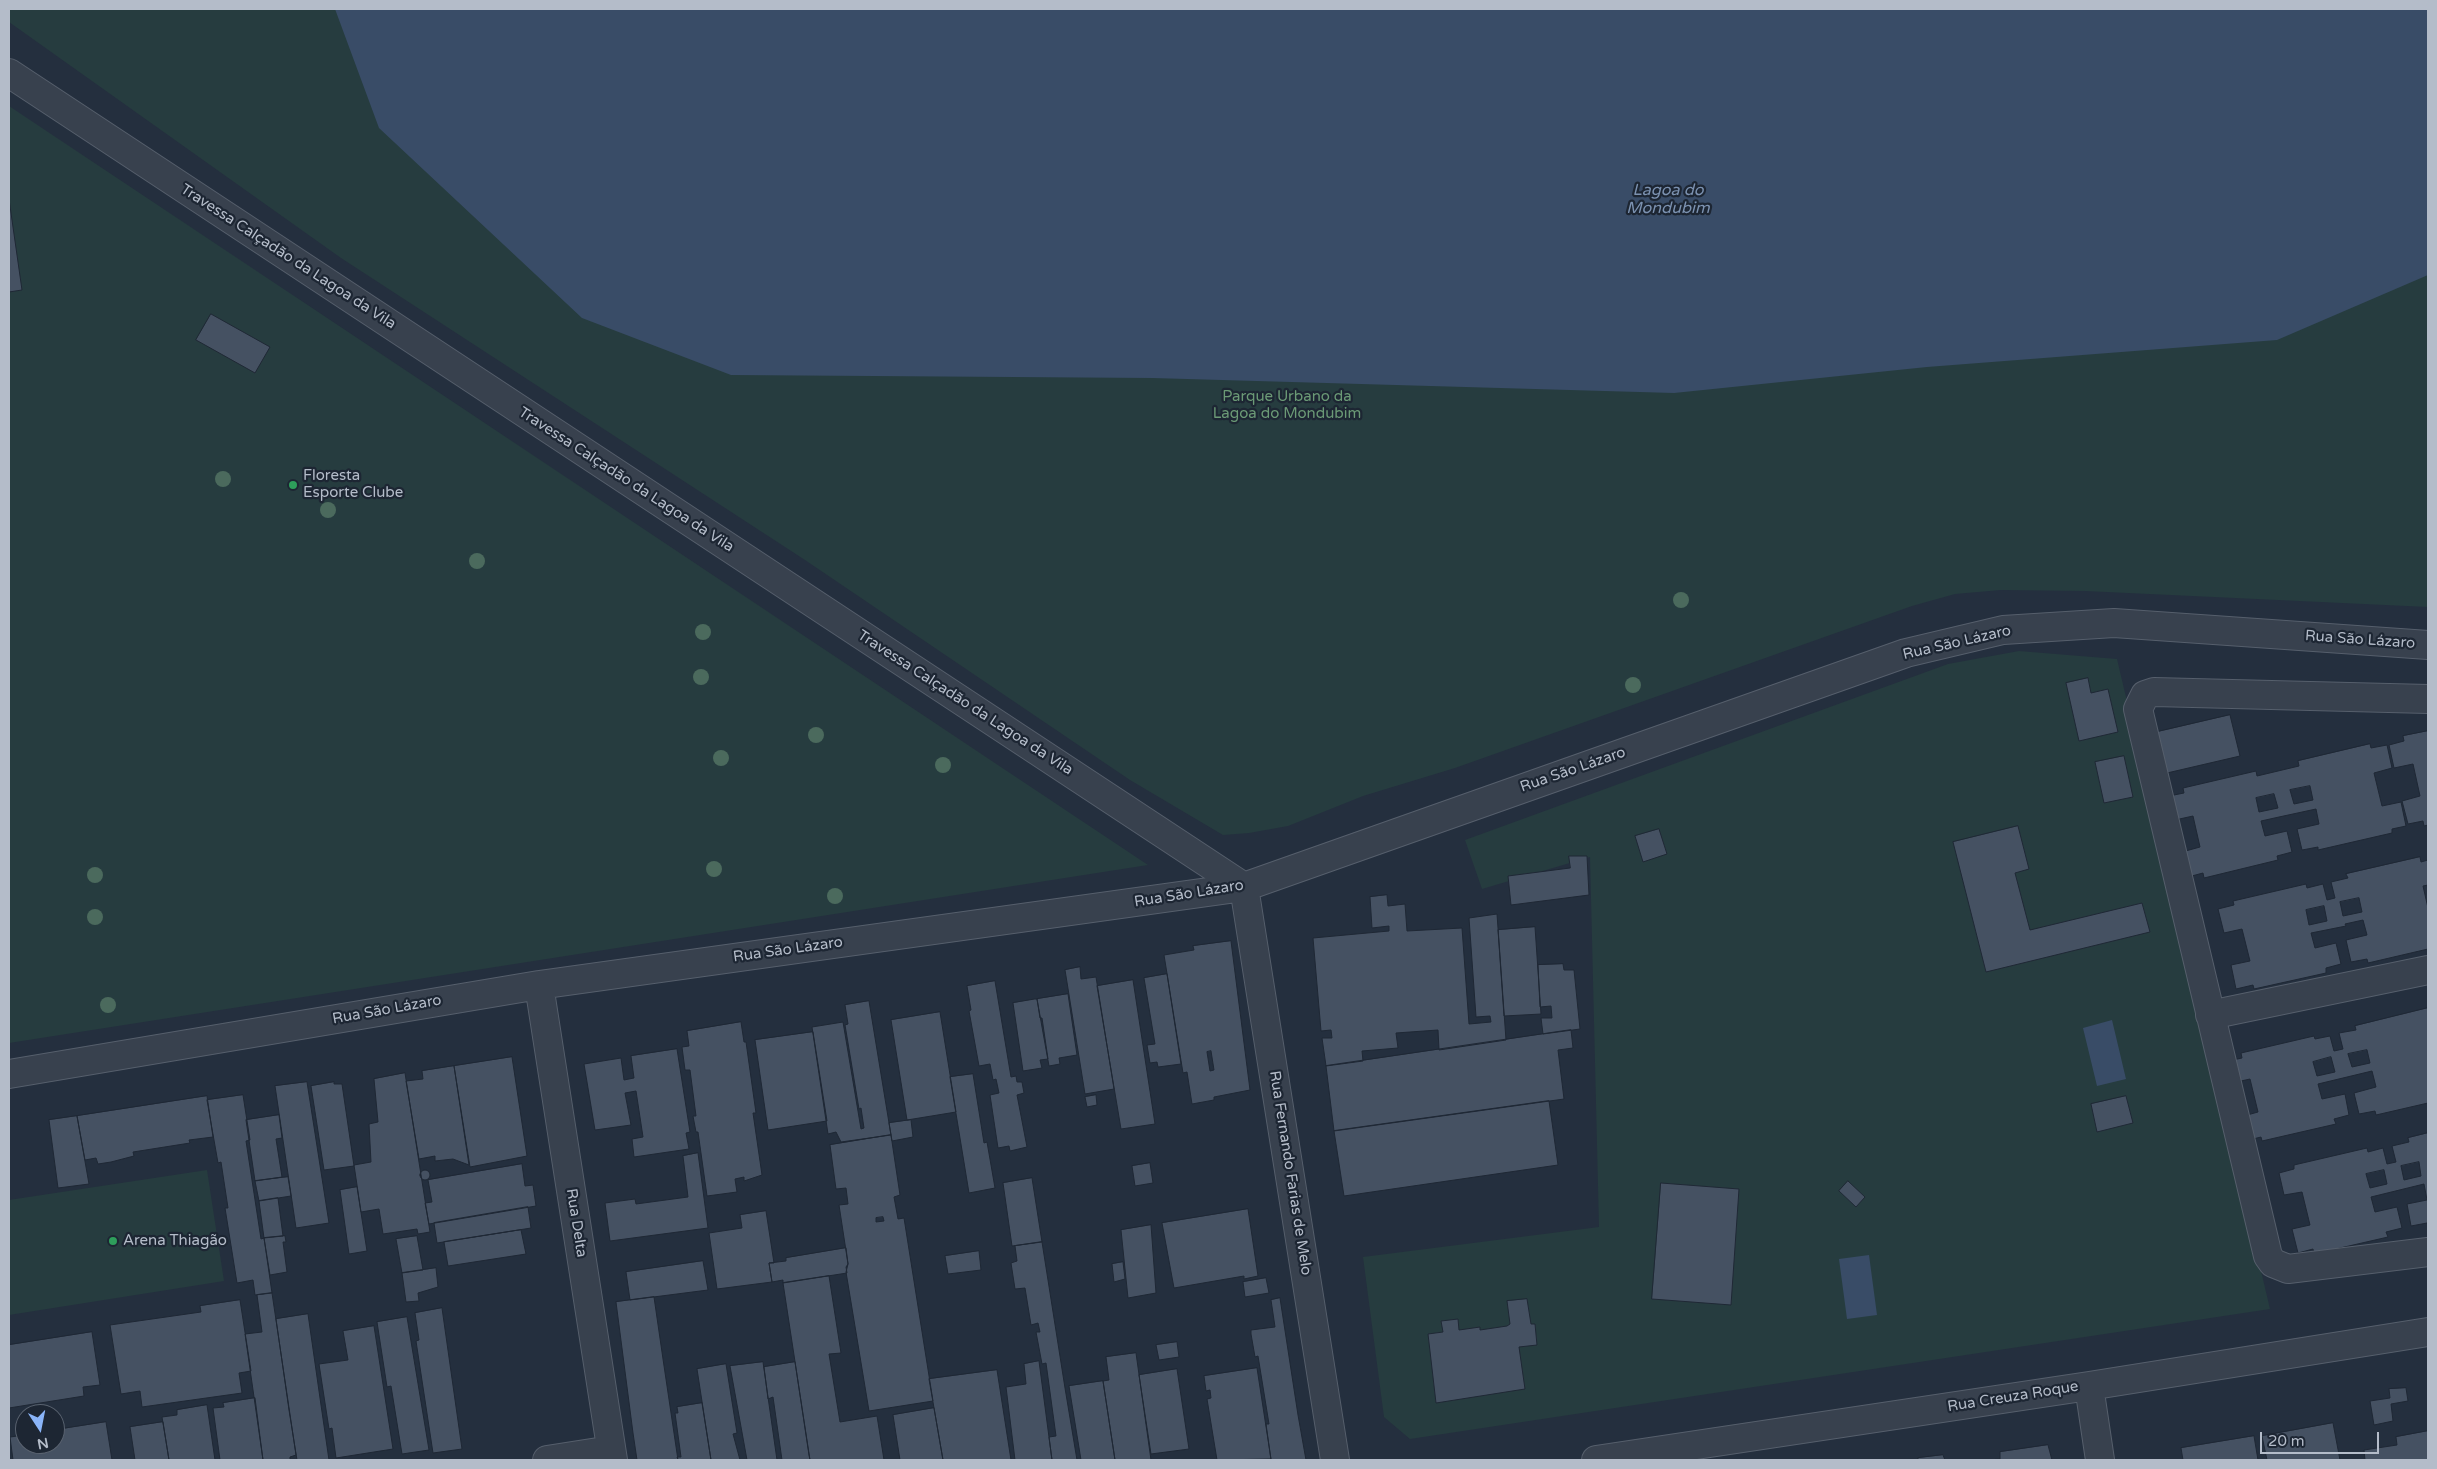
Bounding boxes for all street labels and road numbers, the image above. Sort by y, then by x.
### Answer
street label: Travessa Calçadão da Lagoa da Vila [177,181,399,333]
street label: Travessa Calçadão da Lagoa da Vila [515,404,737,556]
street label: Rua São Lázaro [1901,622,2013,664]
street label: Travessa Calçadão da Lagoa da Vila [854,627,1076,779]
street label: Rua São Lázaro [2304,627,2416,653]
street label: Rua São Lázaro [1518,744,1628,796]
street label: Rua São Lázaro [1133,876,1245,912]
street label: Rua São Lázaro [732,933,844,967]
street label: Rua São Lázaro [331,992,443,1028]
street label: Rua Fernando Farias de Melo [1265,1069,1315,1277]
street label: Rua Delta [562,1187,590,1259]
street label: Rua Creuza Roque [1946,1378,2080,1416]

